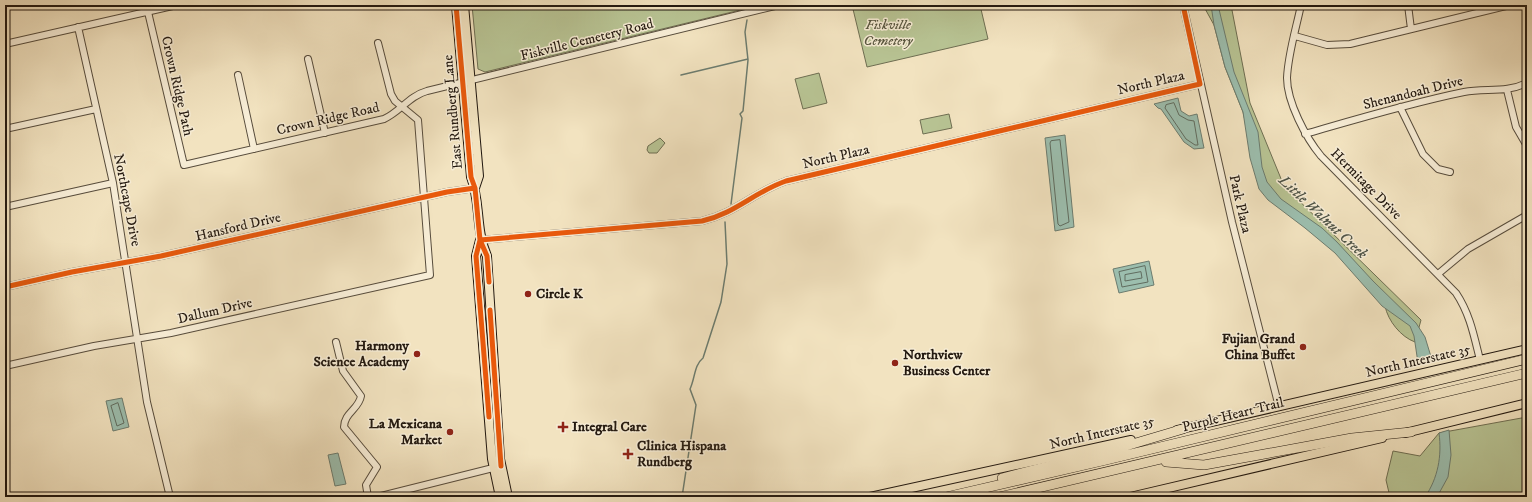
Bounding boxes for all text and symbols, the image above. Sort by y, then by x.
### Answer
street label: Fiskville Cemetery Road [519,15,655,65]
park label: Fiskville Cemetery [864,16,914,50]
street label: Crown Ridge Path [157,34,197,138]
street label: East Rundberg Lane [439,54,467,170]
street label: North Plaza [1116,67,1186,99]
street label: Shenandoah Drive [1361,72,1465,114]
street label: Crown Ridge Road [275,98,381,140]
street label: North Plaza [801,141,871,173]
street label: Hermitage Drive [1326,144,1406,224]
street label: Northcape Drive [109,152,145,248]
water label: Little Walnut Creek [1274,170,1372,263]
street label: Park Plaza [1225,173,1255,235]
street label: Hansford Drive [194,208,283,246]
place label: Circle K [536,285,584,303]
marker: Circle K [523,289,533,299]
street label: Dallum Drive [176,294,254,328]
place label: Fujian Grand China Buffet [1222,330,1296,364]
place label: Harmony Science Academy [313,337,409,371]
street label: North Interstate 35 [1364,340,1472,382]
marker: Fujian Grand China Buffet [1298,342,1308,352]
place label: Northview Business Center [903,346,991,380]
marker: Harmony Science Academy [412,349,422,359]
marker: Northview Business Center [890,358,900,368]
street label: Purple Heart Trail [1180,393,1286,436]
street label: North Interstate 35 [1048,412,1156,454]
place label: La Mexicana Market [369,415,443,449]
place label: Integral Care [572,418,647,436]
marker: Integral Care [557,421,569,433]
marker: La Mexicana Market [445,427,455,437]
place label: Clinica Hispana Rundberg [637,437,727,471]
marker: Clinica Hispana Rundberg [622,448,634,460]

